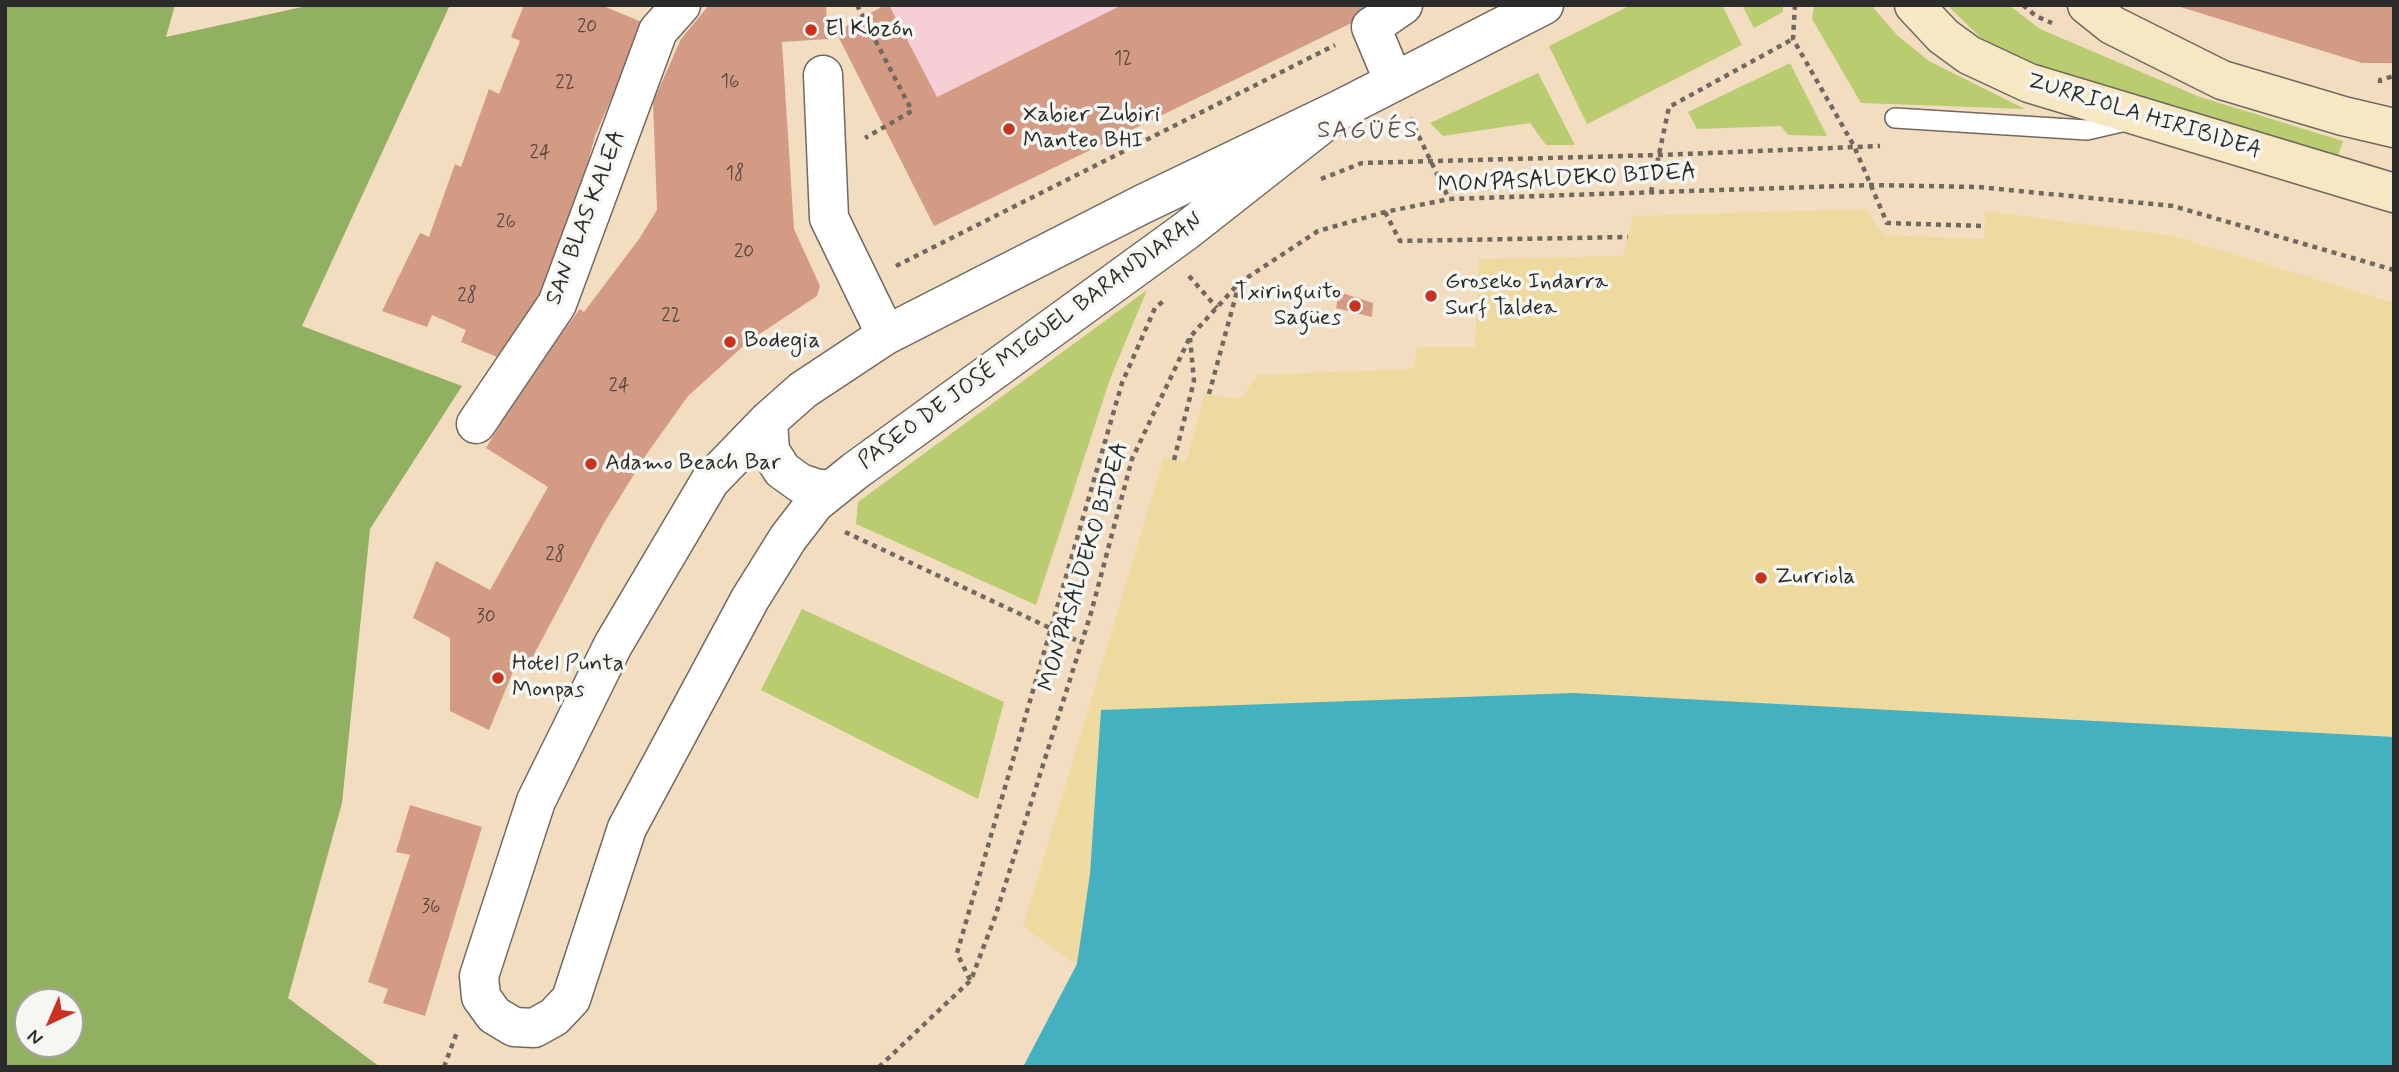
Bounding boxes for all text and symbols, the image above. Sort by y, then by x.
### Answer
place label: El Kbzón [825,16,913,44]
house number: 20 [577,17,597,39]
marker: El Kbzón [803,22,819,38]
house number: 12 [1114,49,1132,71]
street label: ZURRIOLA HIRIBIDEA [2024,68,2264,166]
house number: 16 [721,72,739,94]
house number: 22 [555,73,575,95]
place label: Xabier Zubiri Manteo BHI [1023,102,1160,156]
district label: SAGÜÉS [1318,118,1418,146]
marker: Xabier Zubiri Manteo BHI [1001,121,1017,137]
street label: SAN BLAS KALEA [541,127,633,309]
house number: 24 [530,143,550,165]
street label: MONPASALDEKO BIDEA [1437,159,1697,201]
house number: 18 [726,164,744,186]
street label: PASEO DE JOSÉ MIGUEL BARANDIARAN [854,208,1208,476]
house number: 26 [496,212,516,234]
house number: 20 [734,242,754,264]
place label: Groseko Indarra Surf Taldea [1445,269,1608,323]
place label: Txiringuito Sagües [1235,279,1341,333]
house number: 28 [457,286,477,308]
marker: Groseko Indarra Surf Taldea [1423,288,1439,304]
marker: Txiringuito Sagües [1347,298,1363,314]
house number: 22 [661,306,681,328]
place label: Bodegia [744,328,820,356]
marker: Bodegia [722,334,738,350]
house number: 24 [609,376,629,398]
street label: MONPASALDEKO BIDEA [1034,439,1136,695]
place label: Adamo Beach Bar [605,450,781,478]
marker: Adamo Beach Bar [583,456,599,472]
house number: 28 [545,545,565,567]
place label: Zurriola [1775,564,1855,592]
marker: Zurriola [1753,570,1769,586]
house number: 30 [476,607,496,629]
place label: Hotel Punta Monpas [512,651,624,705]
marker: Hotel Punta Monpas [490,670,506,686]
house number: 36 [421,897,441,919]
north arrow [14,988,84,1058]
text: N [22,1024,49,1050]

